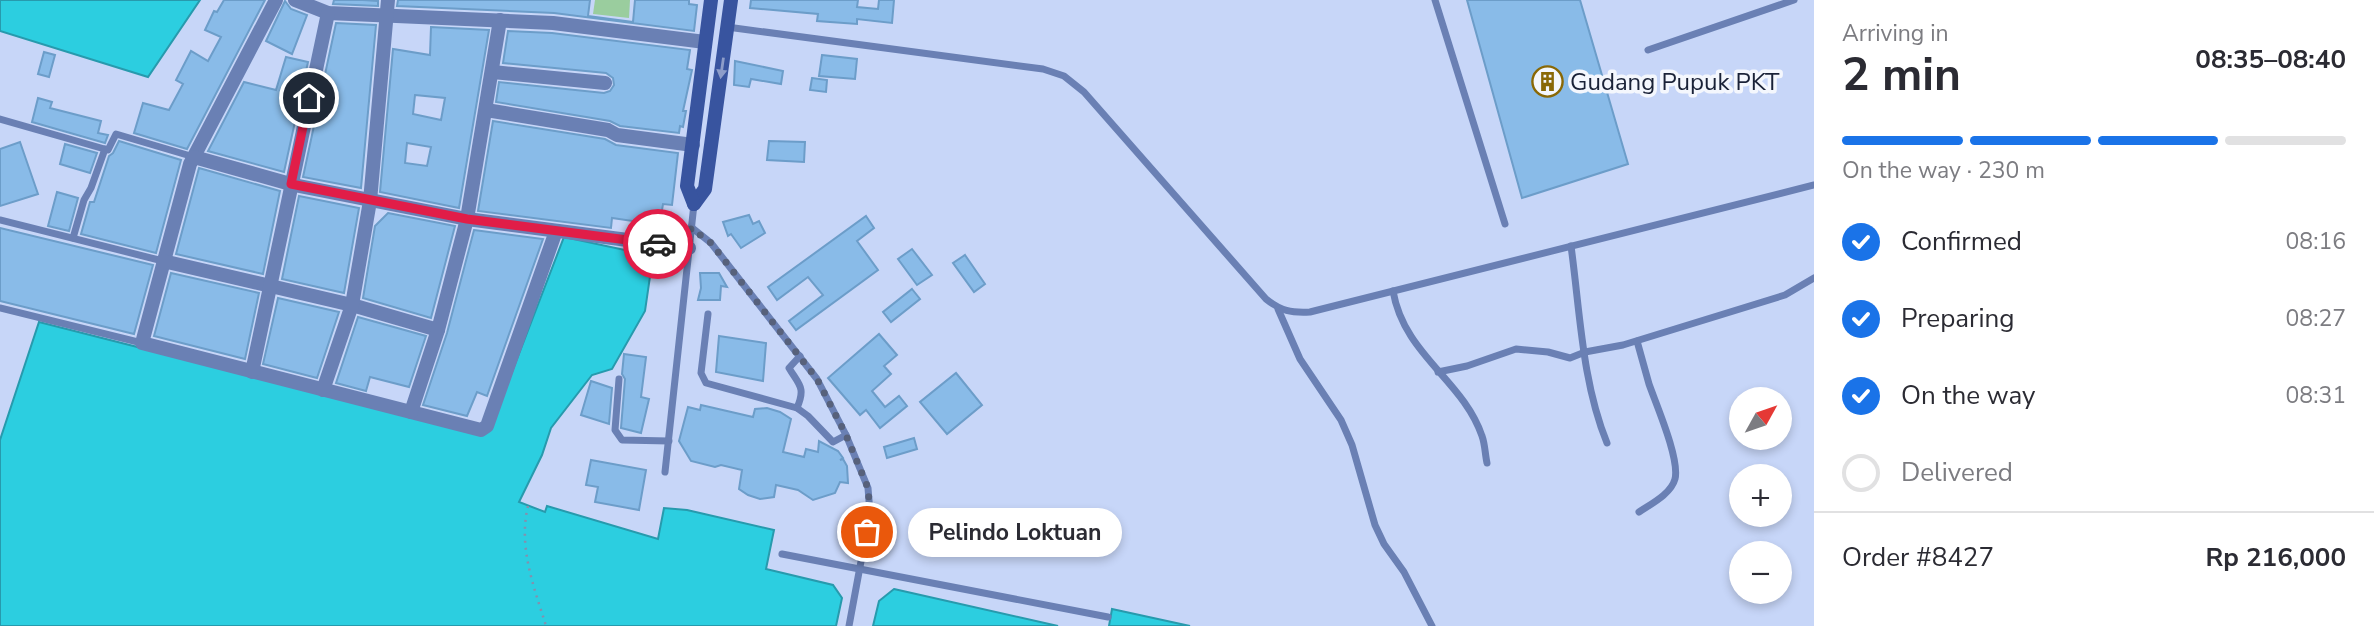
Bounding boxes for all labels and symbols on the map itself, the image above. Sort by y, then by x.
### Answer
one-way arrow [716,57,727,79]
building icon: Gudang Pupuk PKT [1530,65,1564,99]
place label: Gudang Pupuk PKT [1570,66,1780,98]
pin [279,68,339,128]
courier [623,209,693,279]
north arrow [1729,387,1792,450]
pin [837,502,897,562]
callout: Pelindo Loktuan [909,508,1122,556]

